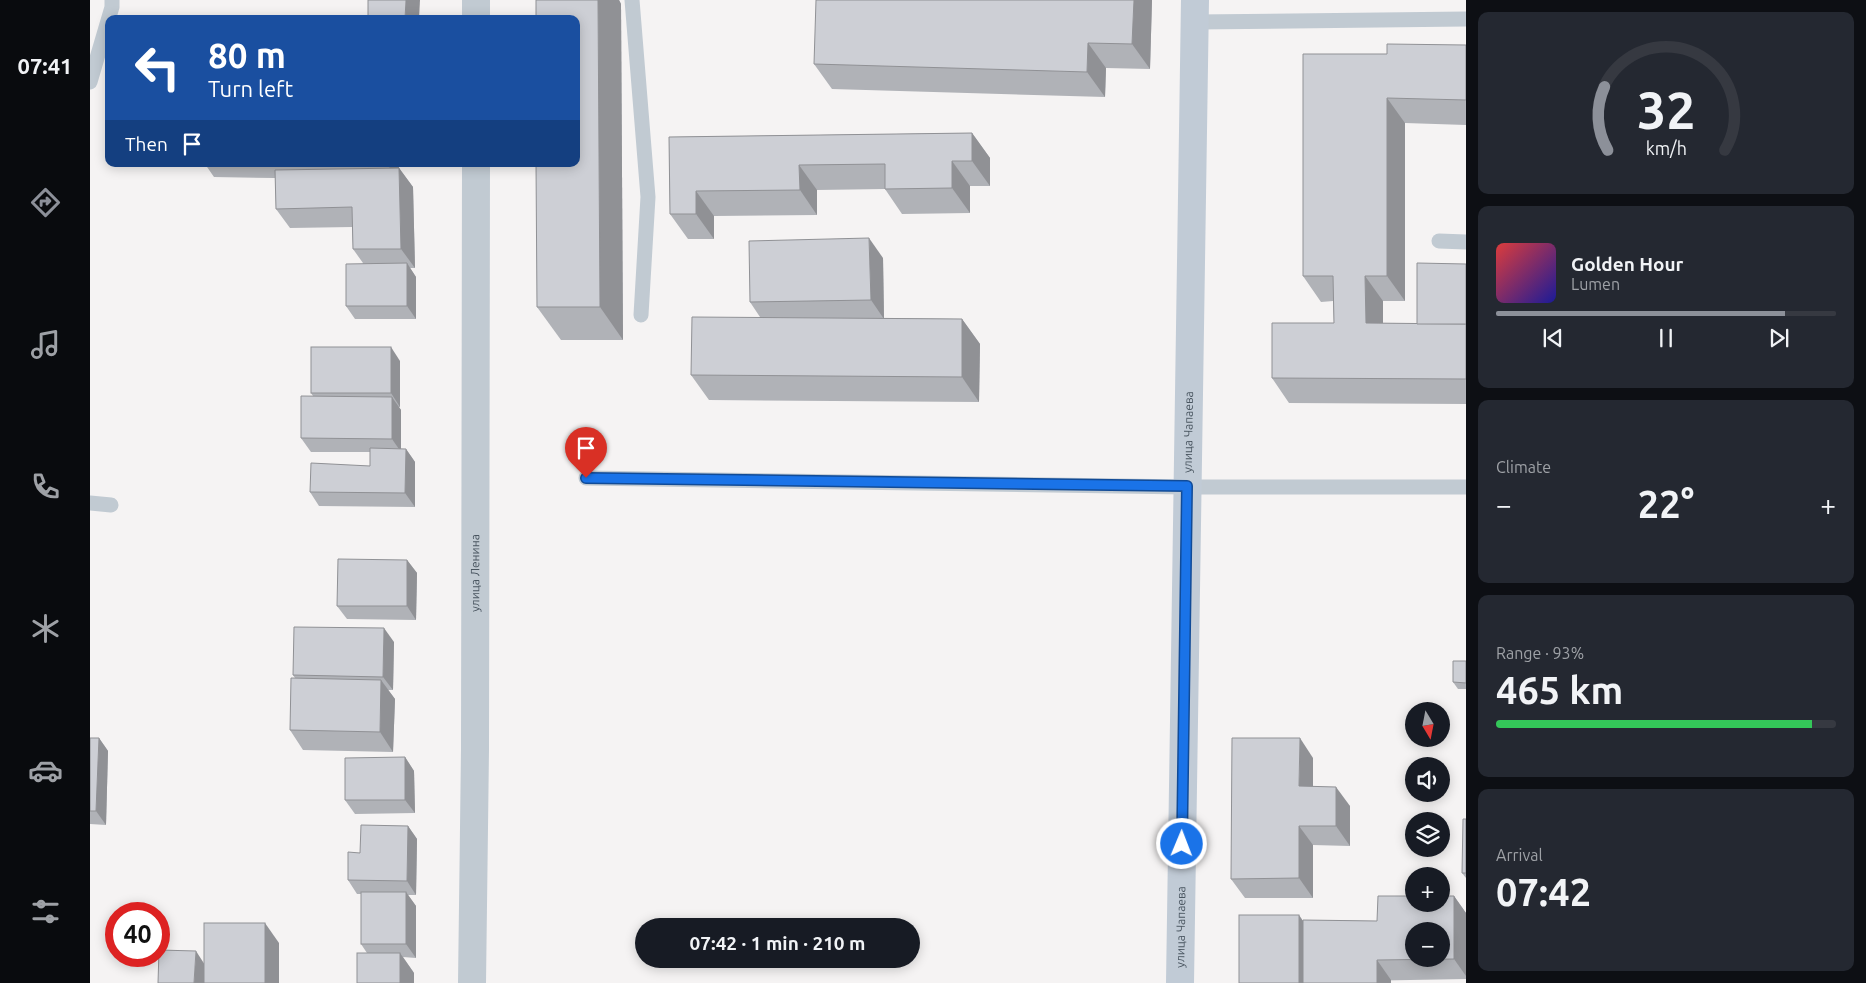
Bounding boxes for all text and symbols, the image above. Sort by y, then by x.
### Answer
icon: left [125,35,190,100]
text: 80 m [208,35,286,75]
text: 07:41 [17,53,73,78]
text: Turn left [208,76,293,101]
text: 32 [1637,81,1695,139]
icon: arrive [178,130,206,158]
text: Then [125,133,168,155]
text: km/h [1645,138,1687,158]
icon: directions [28,185,63,220]
text: Golden Hour [1571,253,1683,275]
text: Lumen [1571,275,1620,293]
icon: previous [1539,324,1567,352]
icon: pause [1652,324,1680,352]
icon: next [1765,324,1793,352]
icon: music [28,327,63,362]
street label: улица Чапаева [1181,391,1195,473]
pin [565,427,607,478]
icon: arrive [572,434,600,462]
text: Climate [1496,458,1551,476]
icon: phone [28,469,63,504]
text: 22° [1638,483,1694,525]
text: − [1496,489,1512,520]
text: + [1820,489,1836,520]
street label: улица Ленина [468,534,481,612]
icon: climate [28,611,63,646]
text: Range · 93% [1496,644,1584,662]
text: 465 km [1496,669,1623,711]
north arrow [1405,702,1450,748]
map controls [1405,702,1450,967]
icon: car [28,753,63,788]
button: sound [1405,757,1450,802]
button: layers [1405,812,1450,857]
position arrow [1155,817,1207,869]
text: Arrival [1496,846,1543,864]
button: + [1405,867,1450,912]
text: 07:42 [1496,871,1591,913]
street label: улица Чапаева [1173,886,1187,968]
icon: filters [28,894,63,929]
speed limit sign: 40 [105,902,170,967]
button: − [1405,922,1450,967]
text: 07:42 · 1 min · 210 m [690,932,865,954]

